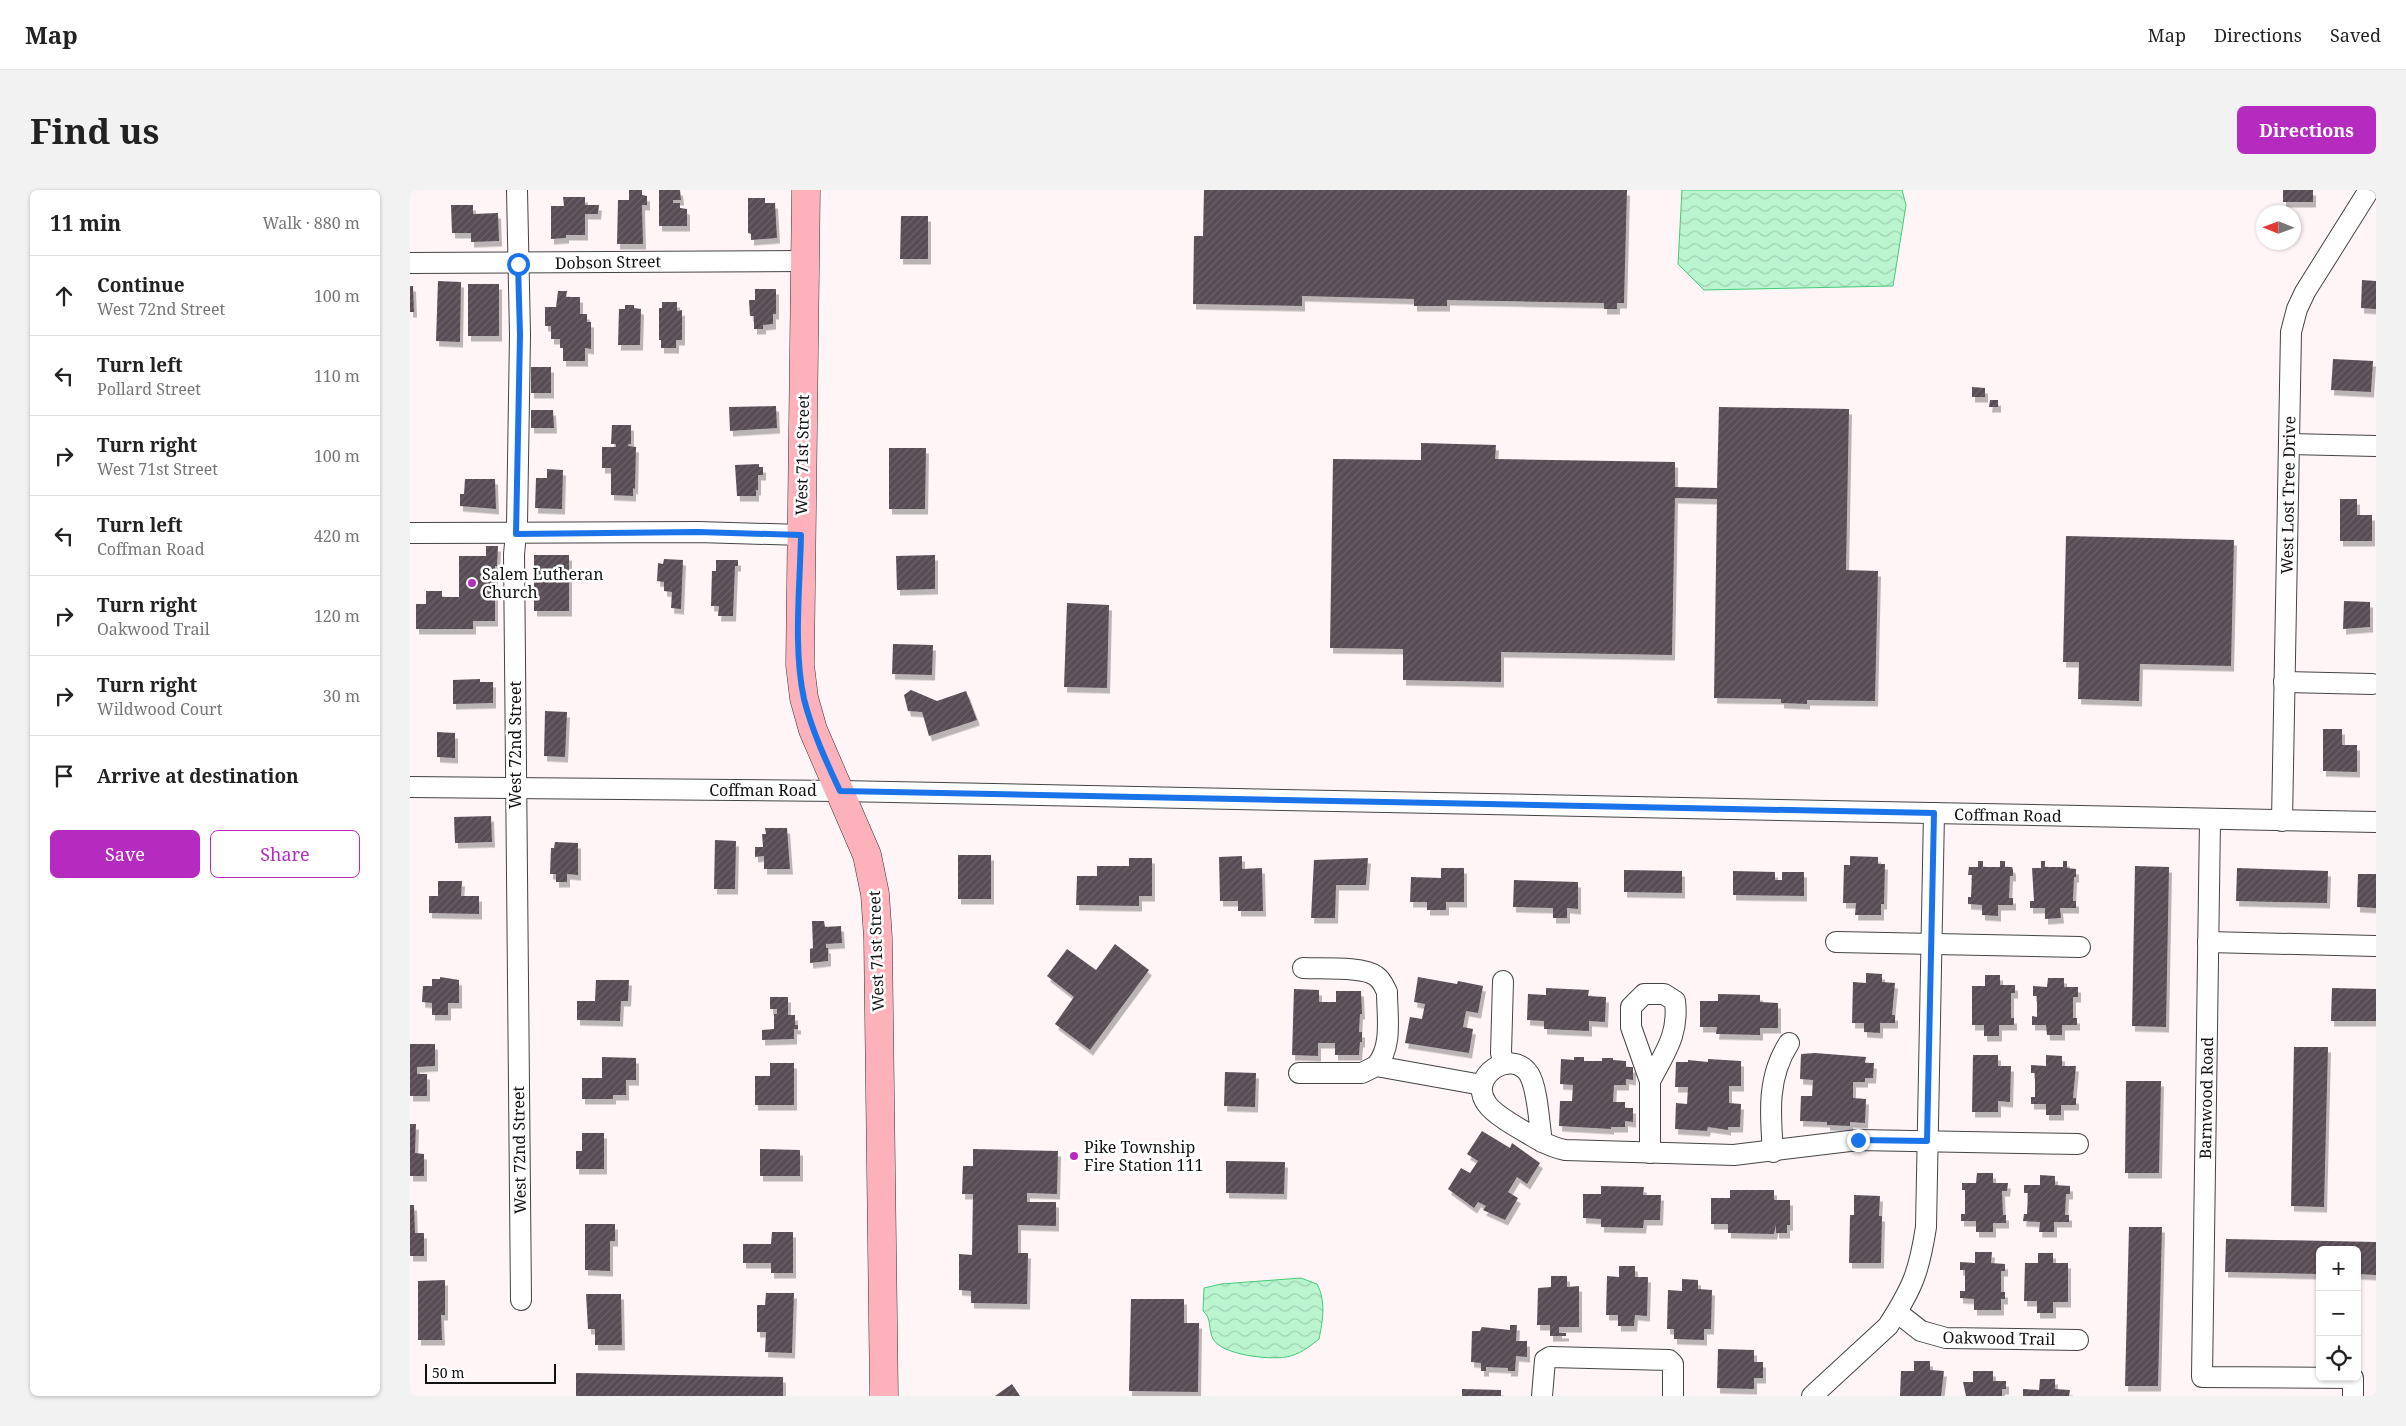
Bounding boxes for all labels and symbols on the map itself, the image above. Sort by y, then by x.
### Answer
north arrow [2256,205,2301,250]
street label: Dobson Street [555,250,662,274]
route start [507,253,530,276]
street label: West 71st Street [790,394,814,516]
street label: West Lost Tree Drive [2276,416,2300,574]
place label: Salem Lutheran Church [482,563,604,603]
marker: Salem Lutheran Church [466,577,478,589]
street label: West 72nd Street [504,681,526,809]
street label: Coffman Road [709,779,817,801]
street label: Coffman Road [1954,803,2062,827]
street label: West 71st Street [863,890,889,1012]
street label: Barnwood Road [2194,1037,2218,1159]
street label: West 72nd Street [507,1085,531,1214]
route end [1847,1129,1870,1152]
place label: Pike Township Fire Station 111 [1084,1136,1203,1176]
marker: Pike Township Fire Station 111 [1068,1150,1080,1162]
street label: Oakwood Trail [1943,1326,2056,1350]
scale bar [425,1361,556,1384]

